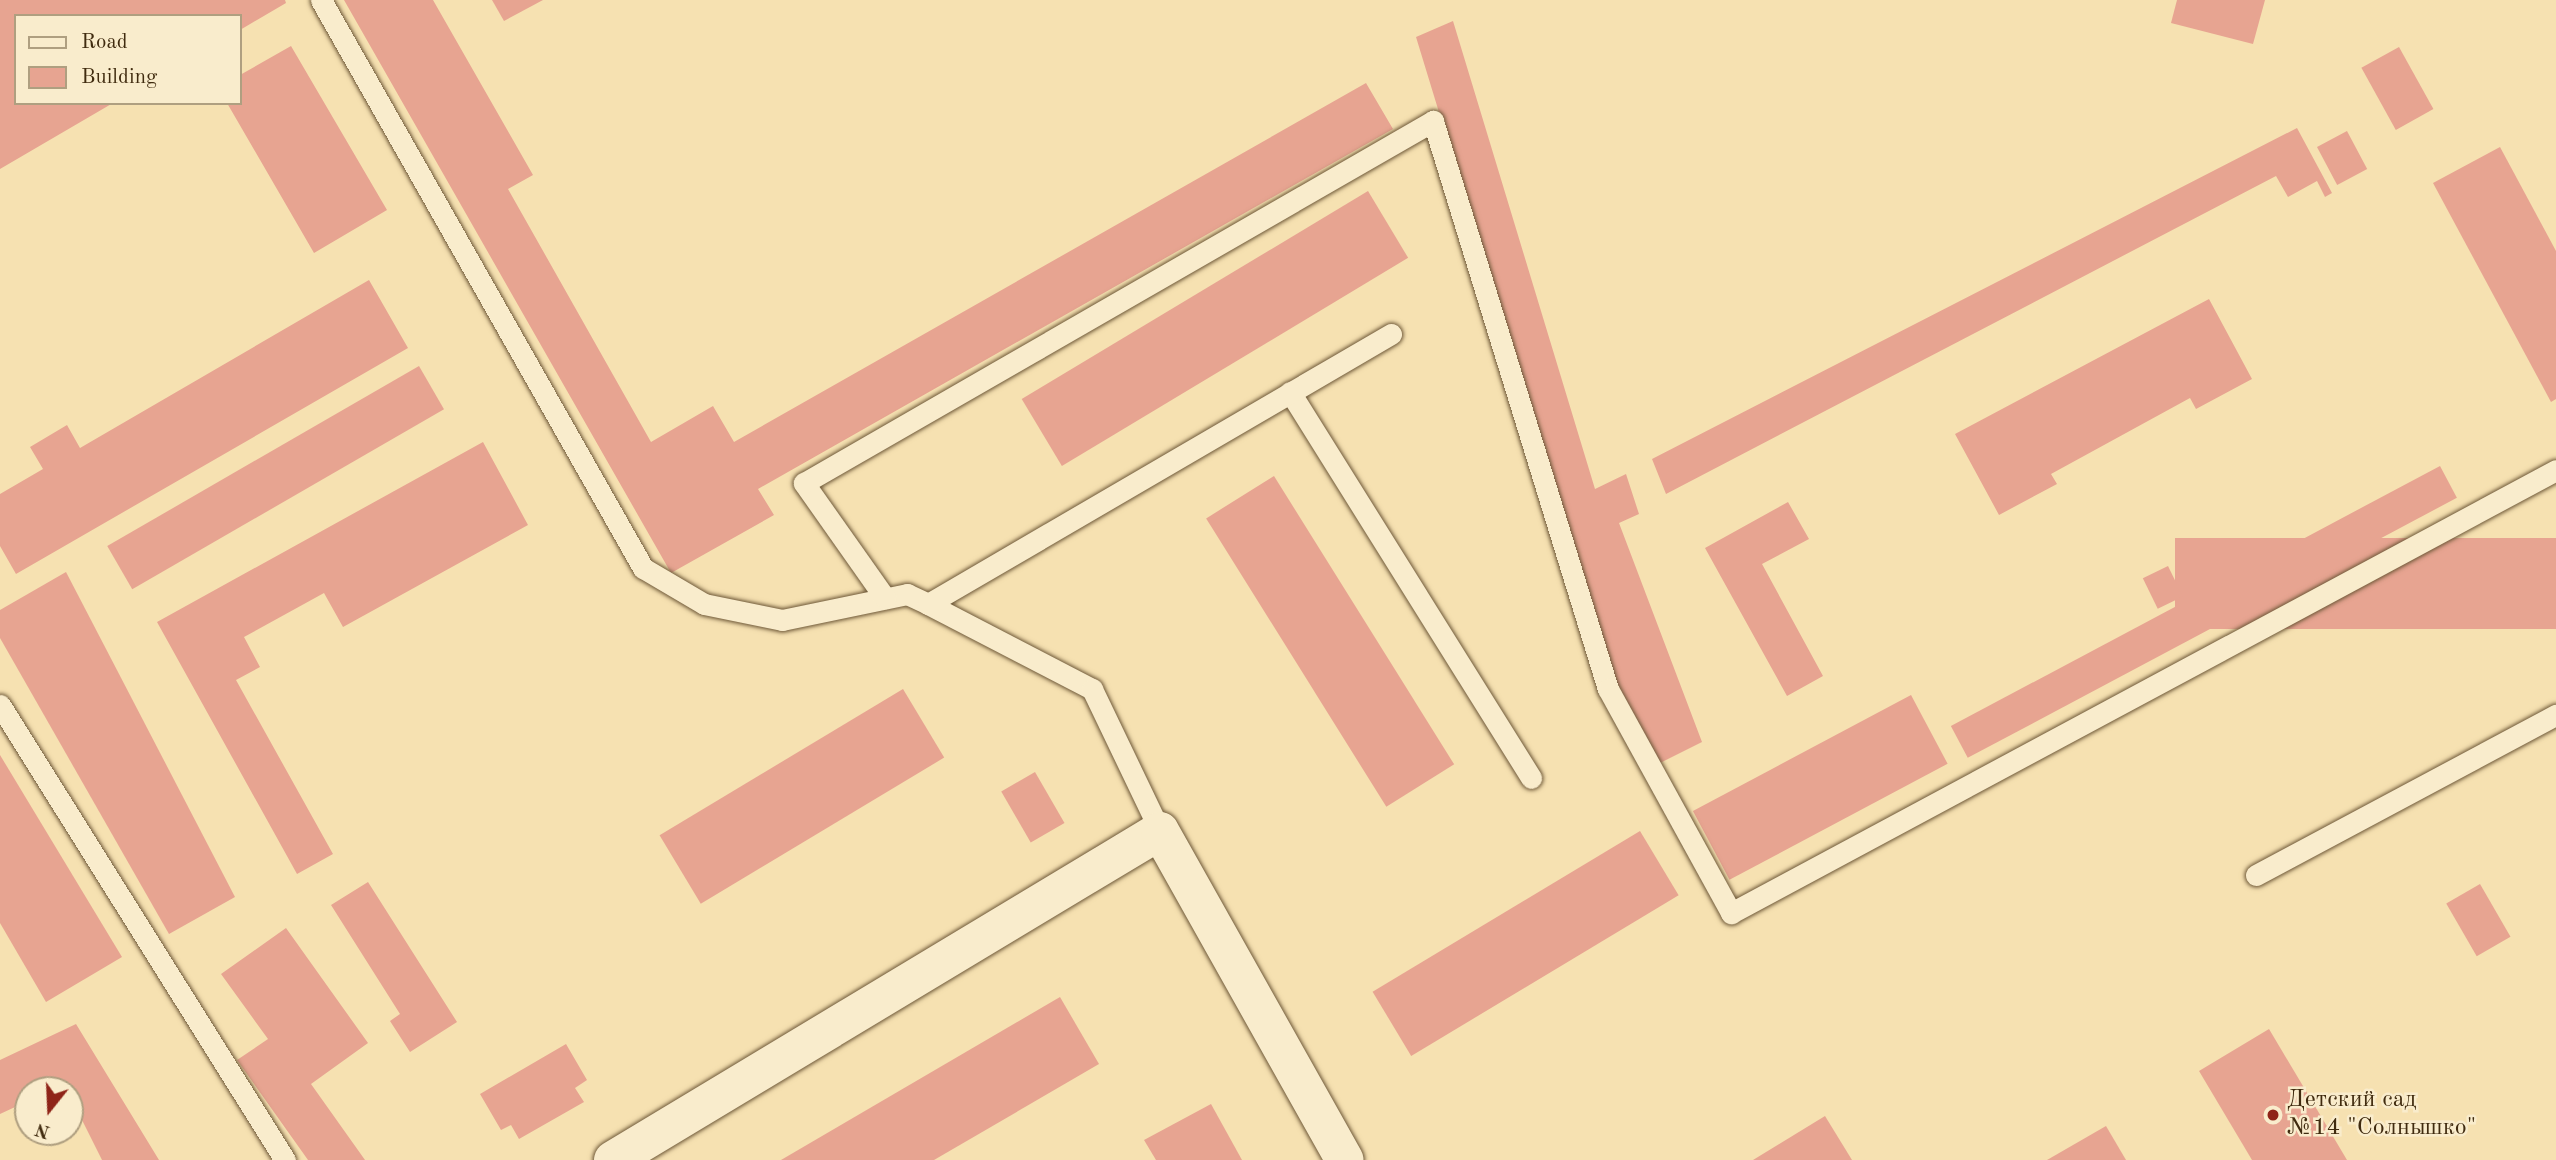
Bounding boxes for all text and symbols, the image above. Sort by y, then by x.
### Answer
legend [14,14,242,105]
text: Road [81,32,128,53]
text: Building [81,67,157,88]
north arrow [14,1076,84,1146]
place label: Детский сад №14 "Солнышко" [2287,1087,2476,1143]
marker: Детский сад №14 "Солнышко" [2265,1107,2281,1123]
text: N [33,1118,53,1141]

